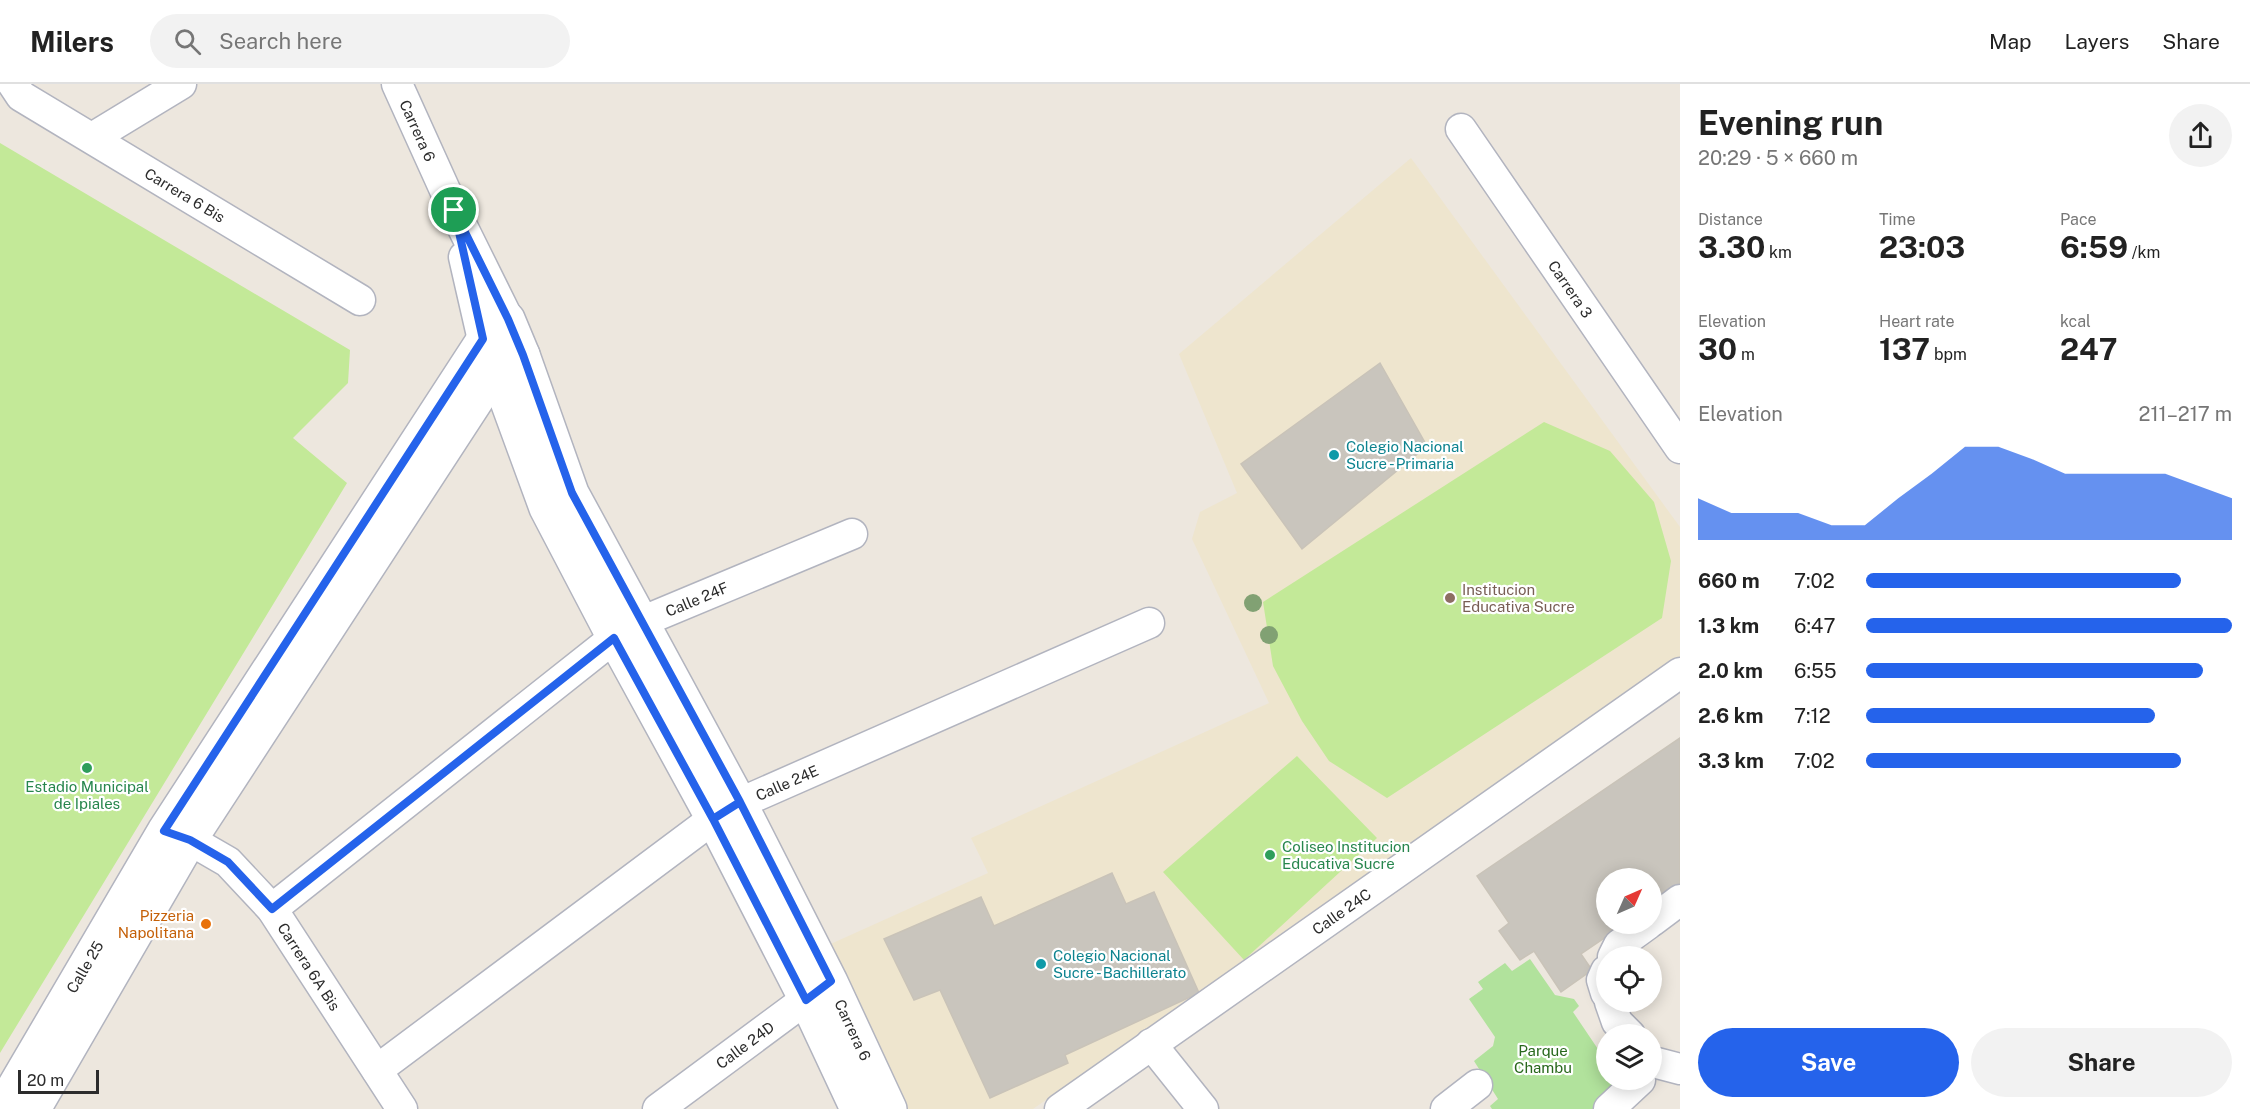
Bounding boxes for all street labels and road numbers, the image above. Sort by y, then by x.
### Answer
street label: Carrera 6 [397,97,439,164]
street label: Carrera 6 Bis [142,164,228,225]
street label: Carrera 3 [1545,257,1596,321]
street label: Calle 24F [663,578,731,619]
street label: Calle 24E [753,761,821,804]
street label: Calle 24C [1309,885,1374,938]
street label: Carrera 6A Bis [275,919,344,1013]
street label: Calle 25 [63,937,106,996]
street label: Carrera 6 [832,997,875,1063]
street label: Calle 24D [712,1018,777,1072]

